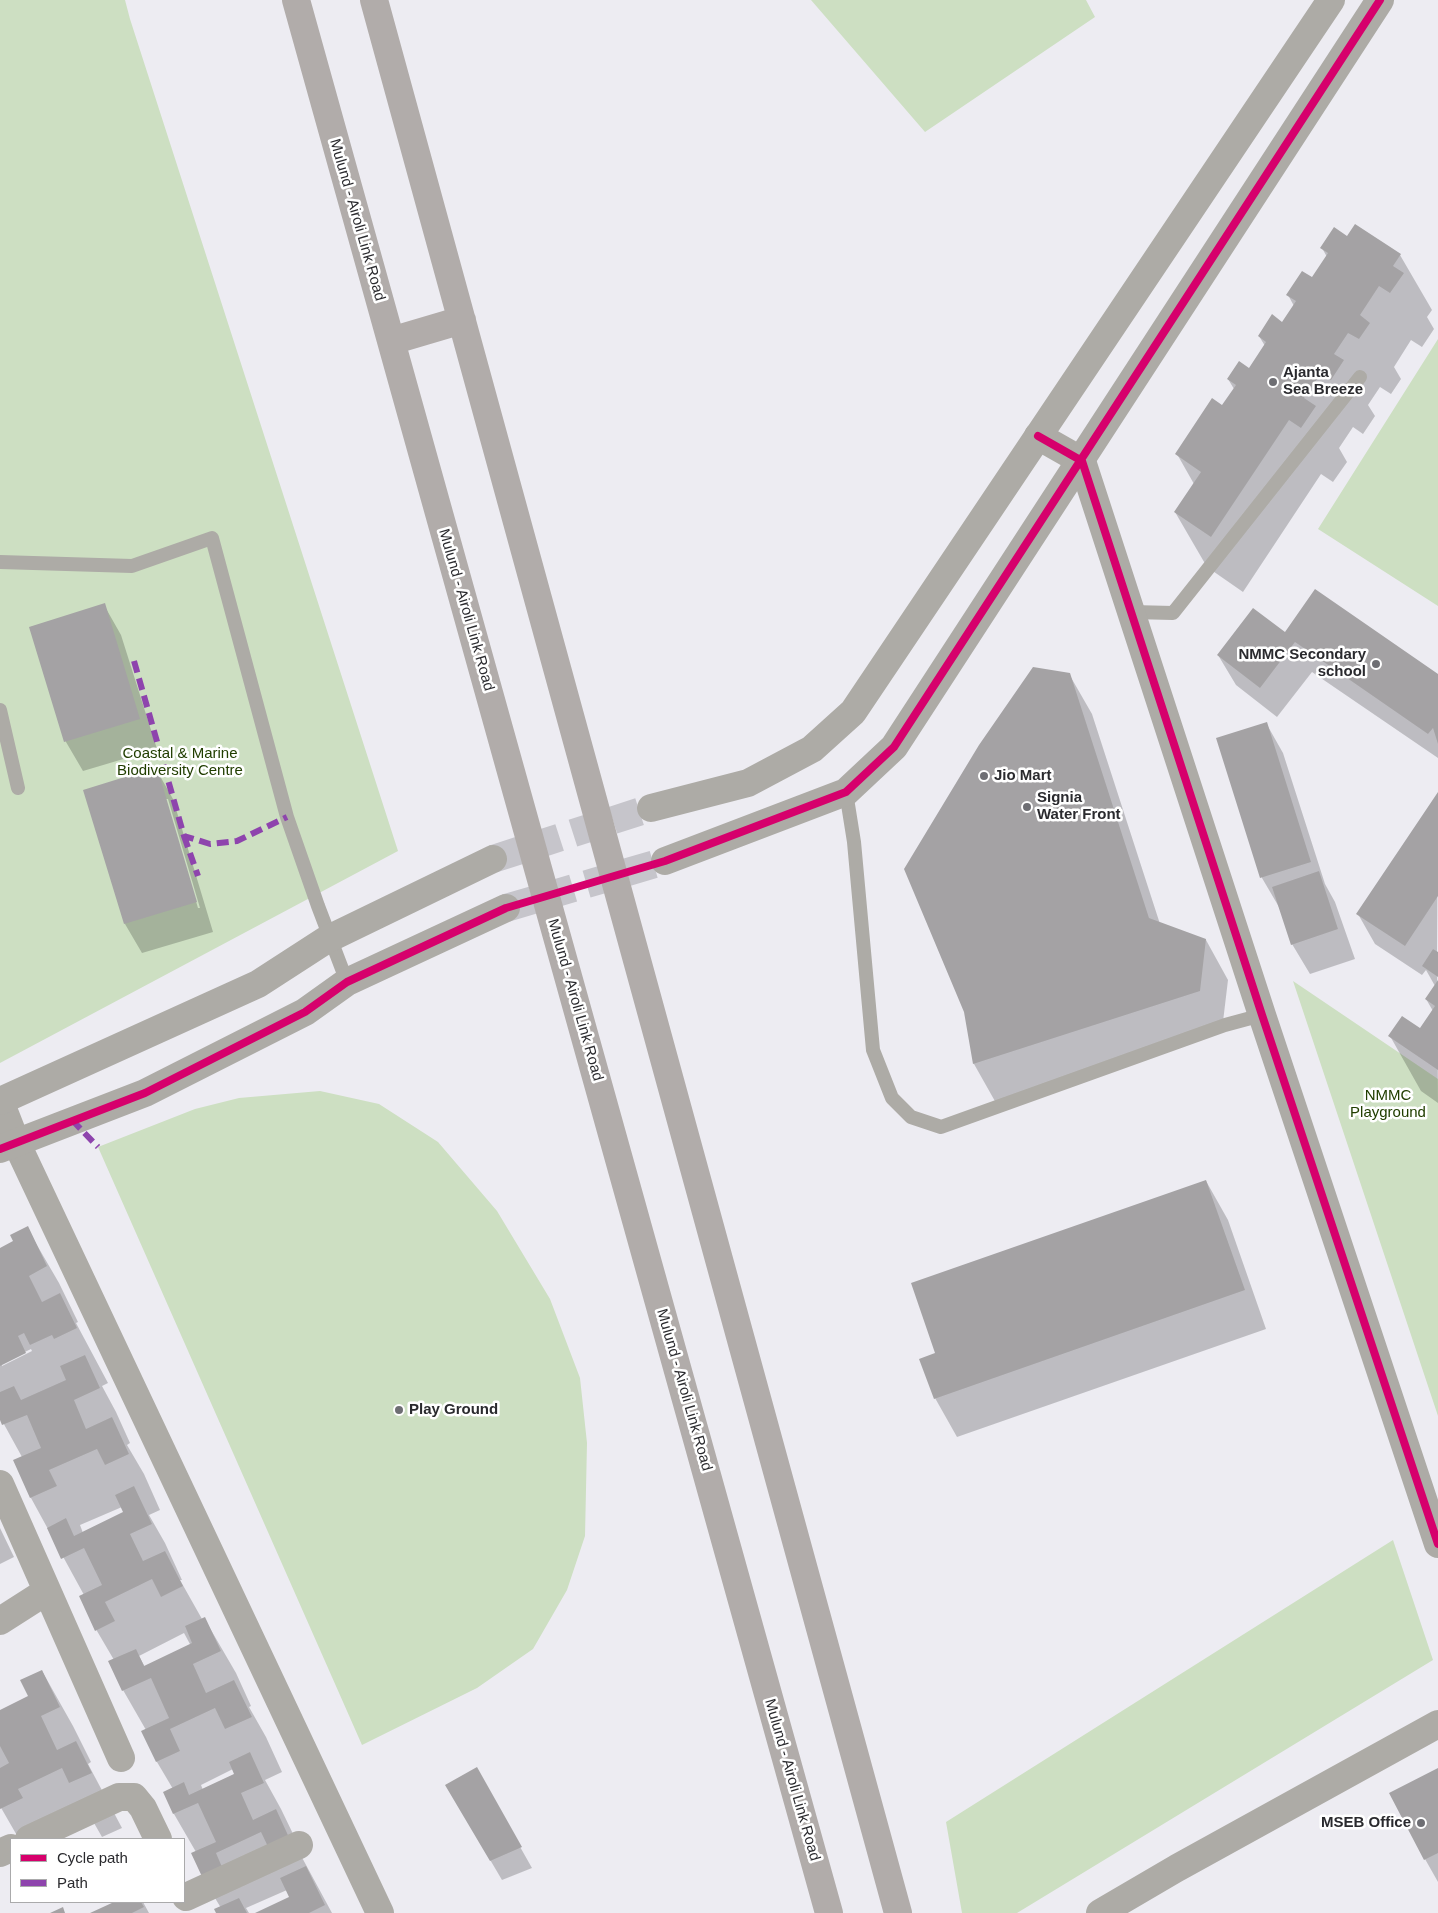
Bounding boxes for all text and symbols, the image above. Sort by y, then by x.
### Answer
street label: Mulund - Airoli Link Road [325,137,389,303]
place label: Ajanta Sea Breeze [1283,364,1363,399]
marker: Ajanta Sea Breeze [1267,376,1279,388]
street label: Mulund - Airoli Link Road [434,527,498,693]
place label: NMMC Secondary school [1238,646,1366,681]
marker: NMMC Secondary school [1370,658,1382,670]
park label: Coastal & Marine Biodiversity Centre [117,745,243,780]
place label: Jio Mart [994,767,1052,785]
marker: Jio Mart [978,770,990,782]
place label: Signia Water Front [1037,789,1121,824]
marker: Signia Water Front [1021,801,1033,813]
street label: Mulund - Airoli Link Road [543,917,607,1083]
park label: NMMC Playground [1350,1087,1426,1122]
street label: Mulund - Airoli Link Road [652,1307,716,1473]
place label: Play Ground [409,1401,498,1419]
marker: Play Ground [393,1404,405,1416]
street label: Mulund - Airoli Link Road [760,1697,824,1863]
place label: MSEB Office [1321,1814,1411,1832]
marker: MSEB Office [1415,1817,1427,1829]
legend [10,1838,185,1903]
text: Cycle path [57,1849,128,1866]
text: Path [57,1874,88,1891]

